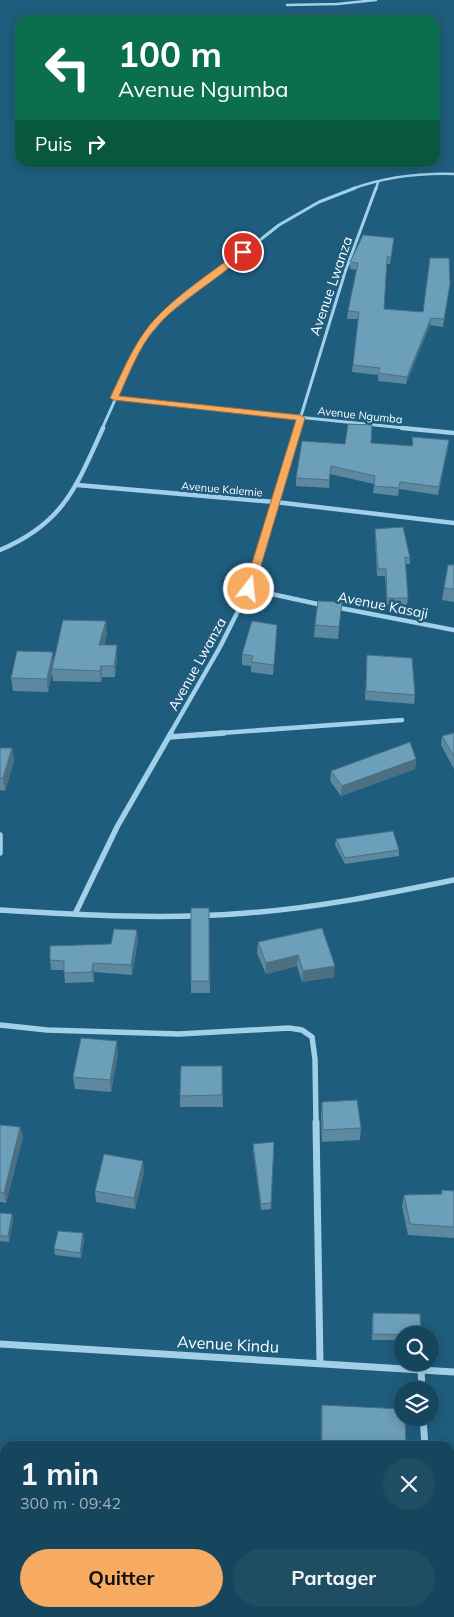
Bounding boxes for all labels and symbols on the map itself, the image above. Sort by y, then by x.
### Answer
pin [222,231,264,273]
street label: Avenue Lwanza [306,234,356,338]
street label: Avenue Ngumba [317,404,403,426]
street label: Avenue Kalemie [181,478,263,500]
position arrow [222,562,274,614]
street label: Avenue Kasaji [336,587,430,623]
street label: Avenue Lwanza [164,614,230,714]
street label: Avenue Kindu [177,1331,279,1357]

